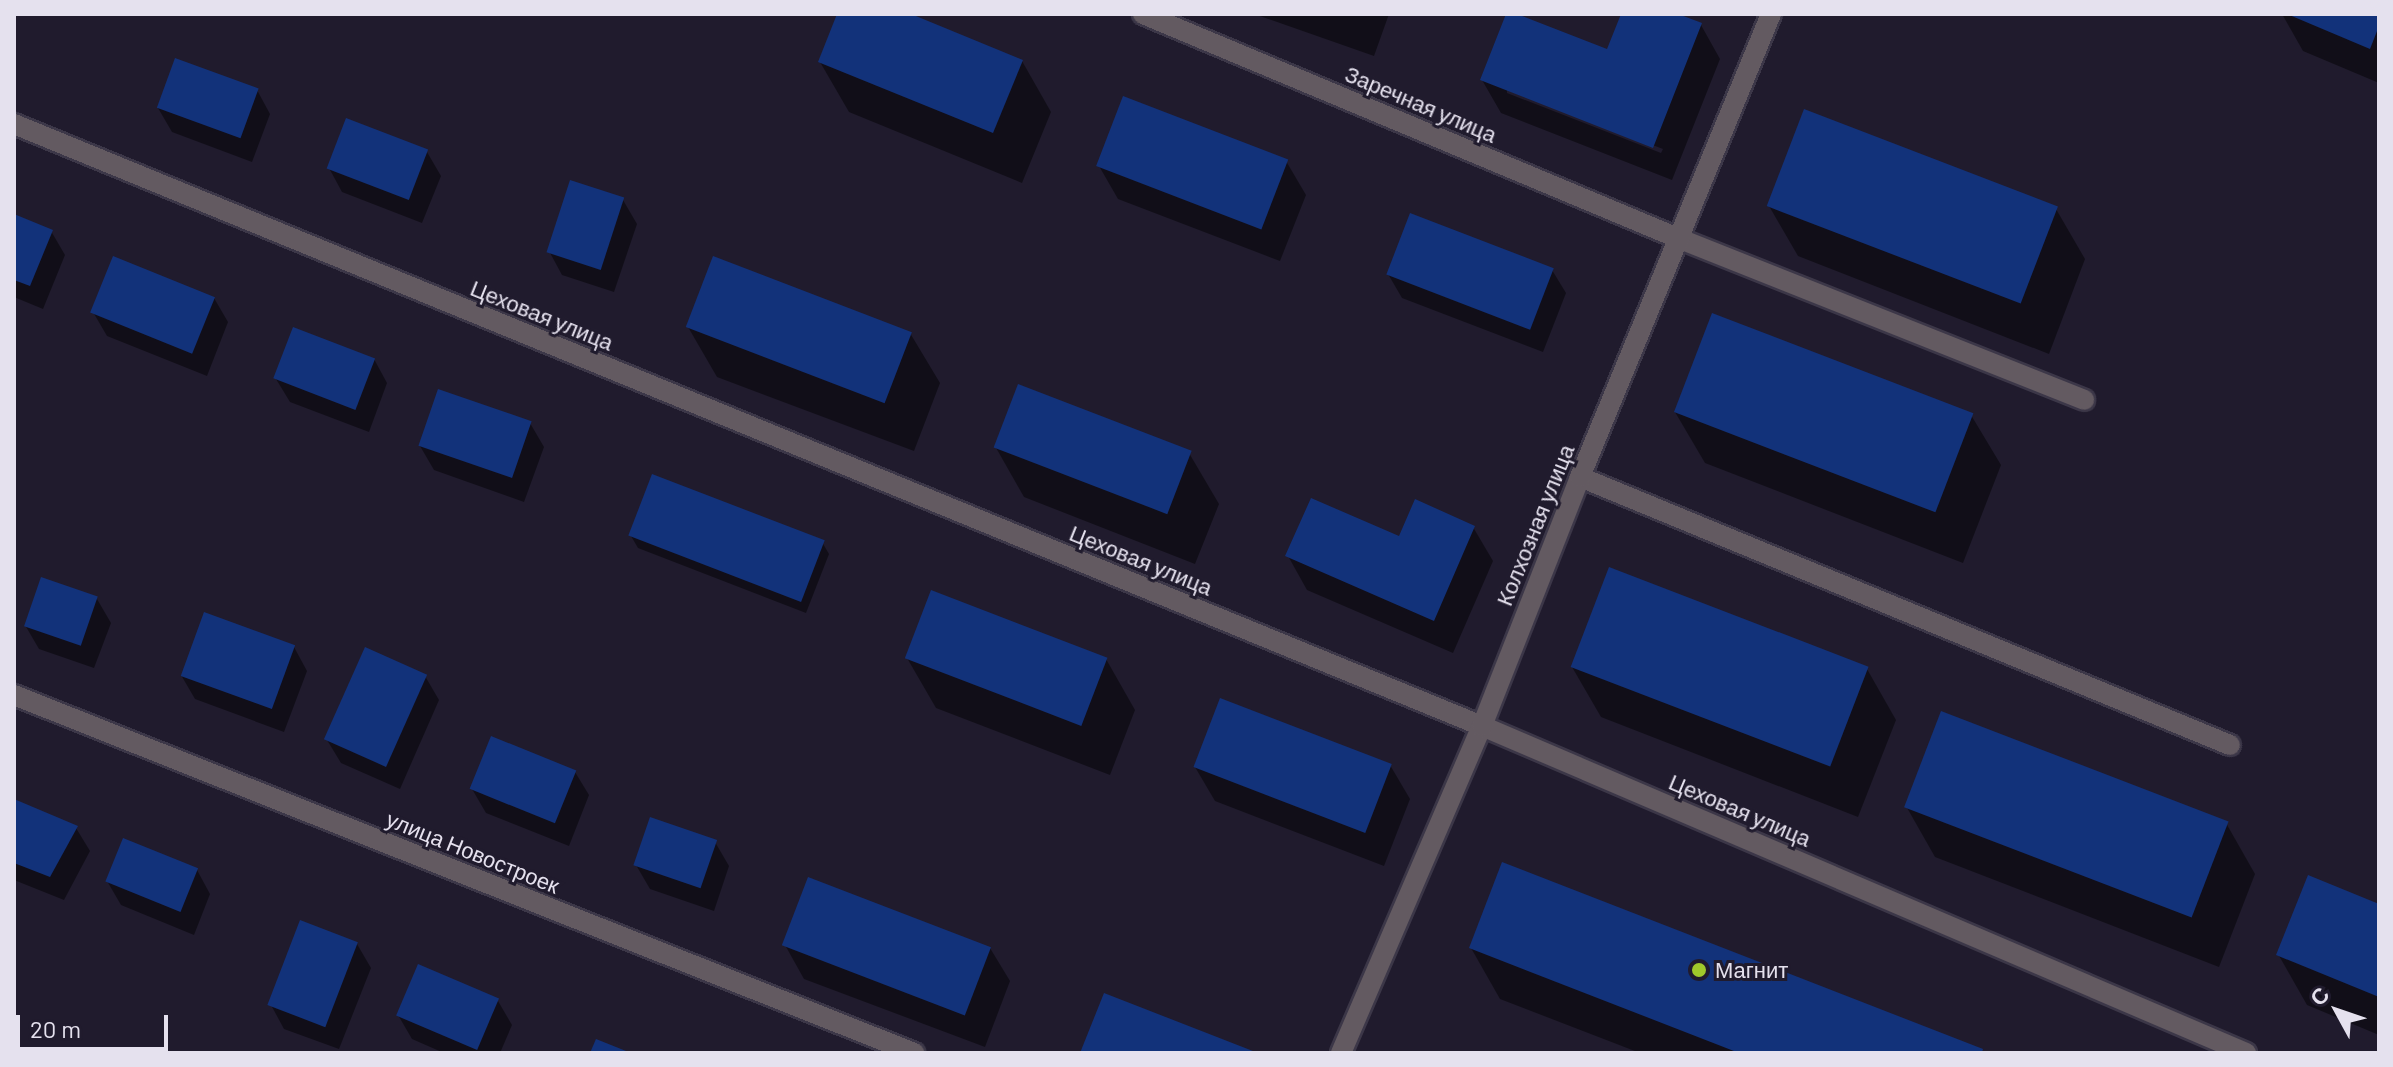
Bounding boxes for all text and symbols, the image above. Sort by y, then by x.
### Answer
street label: Заречная улица [1341,60,1501,148]
street label: Цеховая улица [467,274,617,356]
street label: Колхозная улица [1491,441,1579,609]
street label: Цеховая улица [1066,519,1216,601]
street label: Цеховая улица [1665,768,1815,852]
street label: улица Новостроек [383,805,563,899]
place label: Магнит [1715,957,1788,983]
marker: Магнит [1690,961,1708,979]
north arrow [2297,971,2377,1051]
text: С [2304,981,2334,1010]
scale bar [20,999,172,1049]
text: 20 m [30,1014,81,1043]

